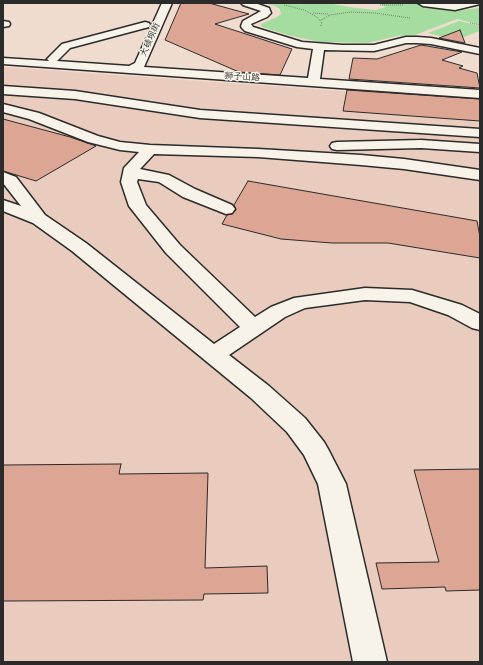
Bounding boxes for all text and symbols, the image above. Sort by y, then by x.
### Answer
street label: 大碛坝街 [139,21,163,59]
street label: 狮子山路 [224,71,260,85]

